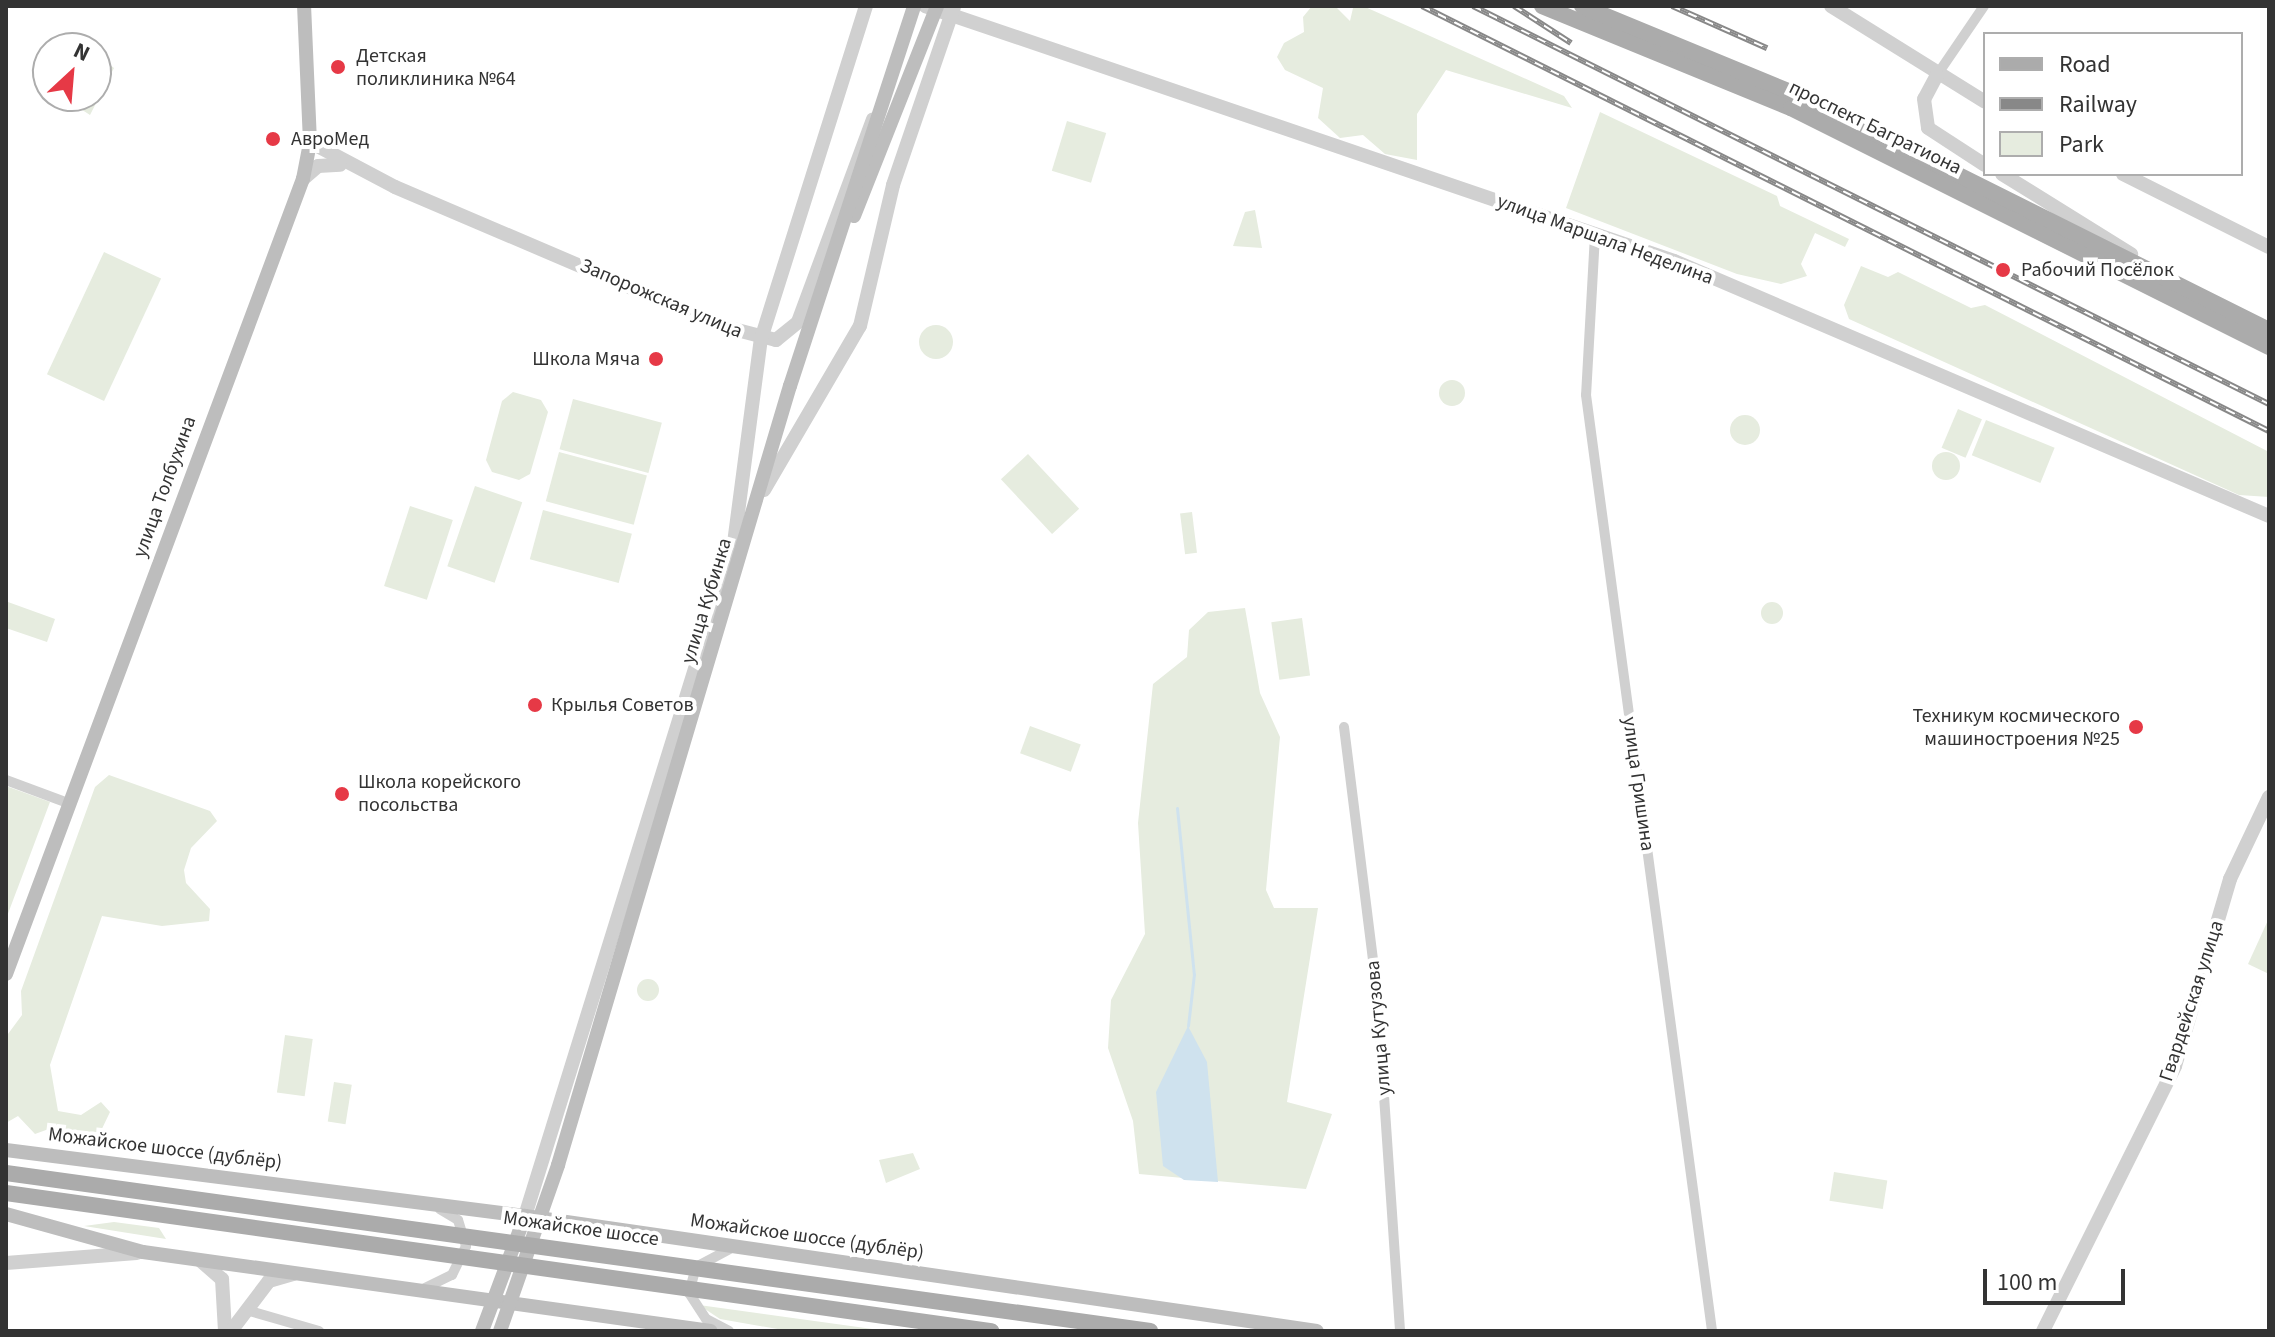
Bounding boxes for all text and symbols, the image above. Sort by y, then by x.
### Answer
north arrow [32,32,112,112]
legend [1983,32,2243,176]
text: N [68,35,95,70]
place label: Детская поликлиника №64 [356,44,516,91]
text: Road [2059,47,2111,82]
marker: Детская поликлиника №64 [327,56,349,78]
street label: проспект Багратиона [1785,76,1965,180]
text: Railway [2059,87,2137,122]
place label: АвроМед [291,127,369,151]
text: Park [2059,127,2104,162]
marker: АвроМед [262,128,284,150]
street label: улица Маршала Неделина [1493,190,1717,290]
street label: Запорожская улица [576,254,746,344]
place label: Рабочий Посёлок [2021,258,2174,282]
marker: Рабочий Посёлок [1992,259,2014,281]
place label: Школа Мяча [532,347,640,371]
marker: Школа Мяча [647,350,665,368]
street label: улица Толбухина [128,413,202,561]
street label: улица Кубинка [676,535,738,667]
place label: Крылья Советов [551,693,694,717]
marker: Крылья Советов [526,696,544,714]
place label: Техникум космического машиностроения №25 [1912,704,2120,751]
street label: улица Гришина [1617,715,1659,853]
marker: Техникум космического машиностроения №25 [2127,718,2145,736]
place label: Школа корейского посольства [358,770,521,817]
marker: Школа корейского посольства [333,785,351,803]
street label: Гвардейская улица [2155,918,2229,1084]
street label: улица Кутузова [1361,959,1397,1097]
street label: Можайское шоссе (дублёр) [47,1123,283,1175]
street label: Можайское шоссе [502,1206,660,1252]
street label: Можайское шоссе (дублёр) [689,1209,925,1265]
scale bar [1987,1253,2129,1303]
text: 100 m [1997,1265,2057,1300]

